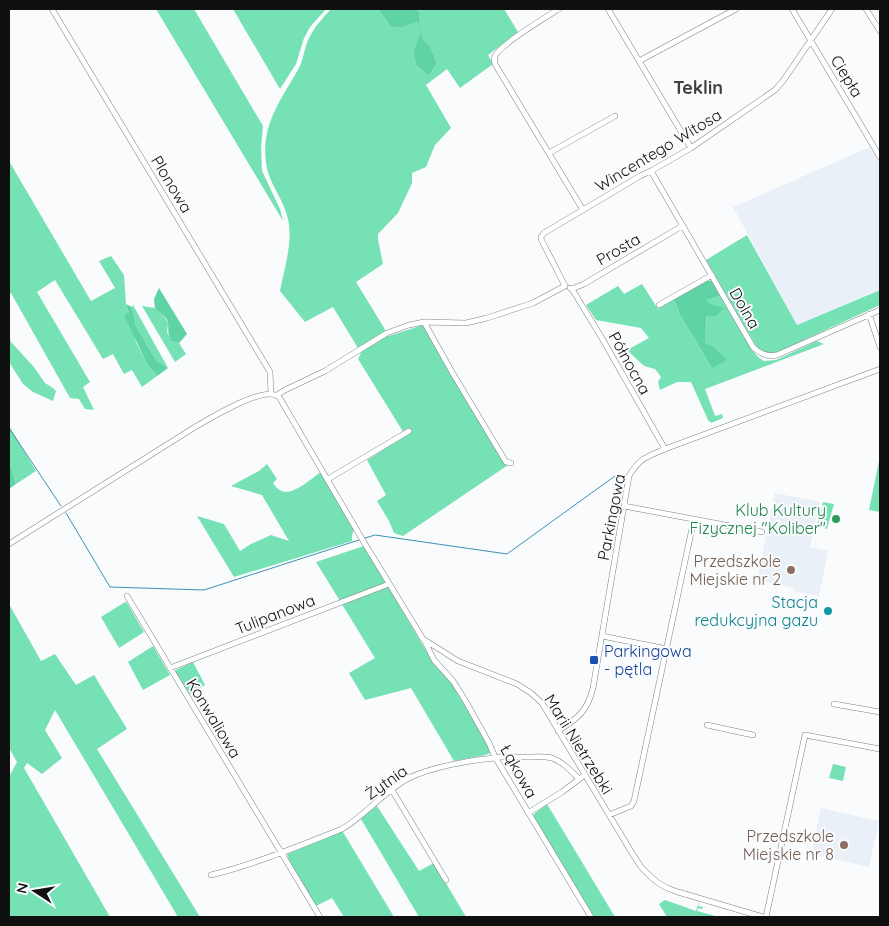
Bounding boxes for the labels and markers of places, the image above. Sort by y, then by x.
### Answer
place label: Klub Kultury Fizycznej "Koliber" [690,500,826,538]
marker: Klub Kultury Fizycznej "Koliber" [830,513,842,525]
place label: Przedszkole Miejskie nr 2 [689,551,781,589]
marker: Przedszkole Miejskie nr 2 [785,564,797,576]
place label: Stacja redukcyjna gazu [695,592,818,630]
marker: Stacja redukcyjna gazu [822,605,834,617]
place label: Parkingowa - pętla [604,641,692,679]
marker: Parkingowa - pętla [588,654,600,666]
place label: Przedszkole Miejskie nr 8 [743,826,834,864]
marker: Przedszkole Miejskie nr 8 [838,839,850,851]

